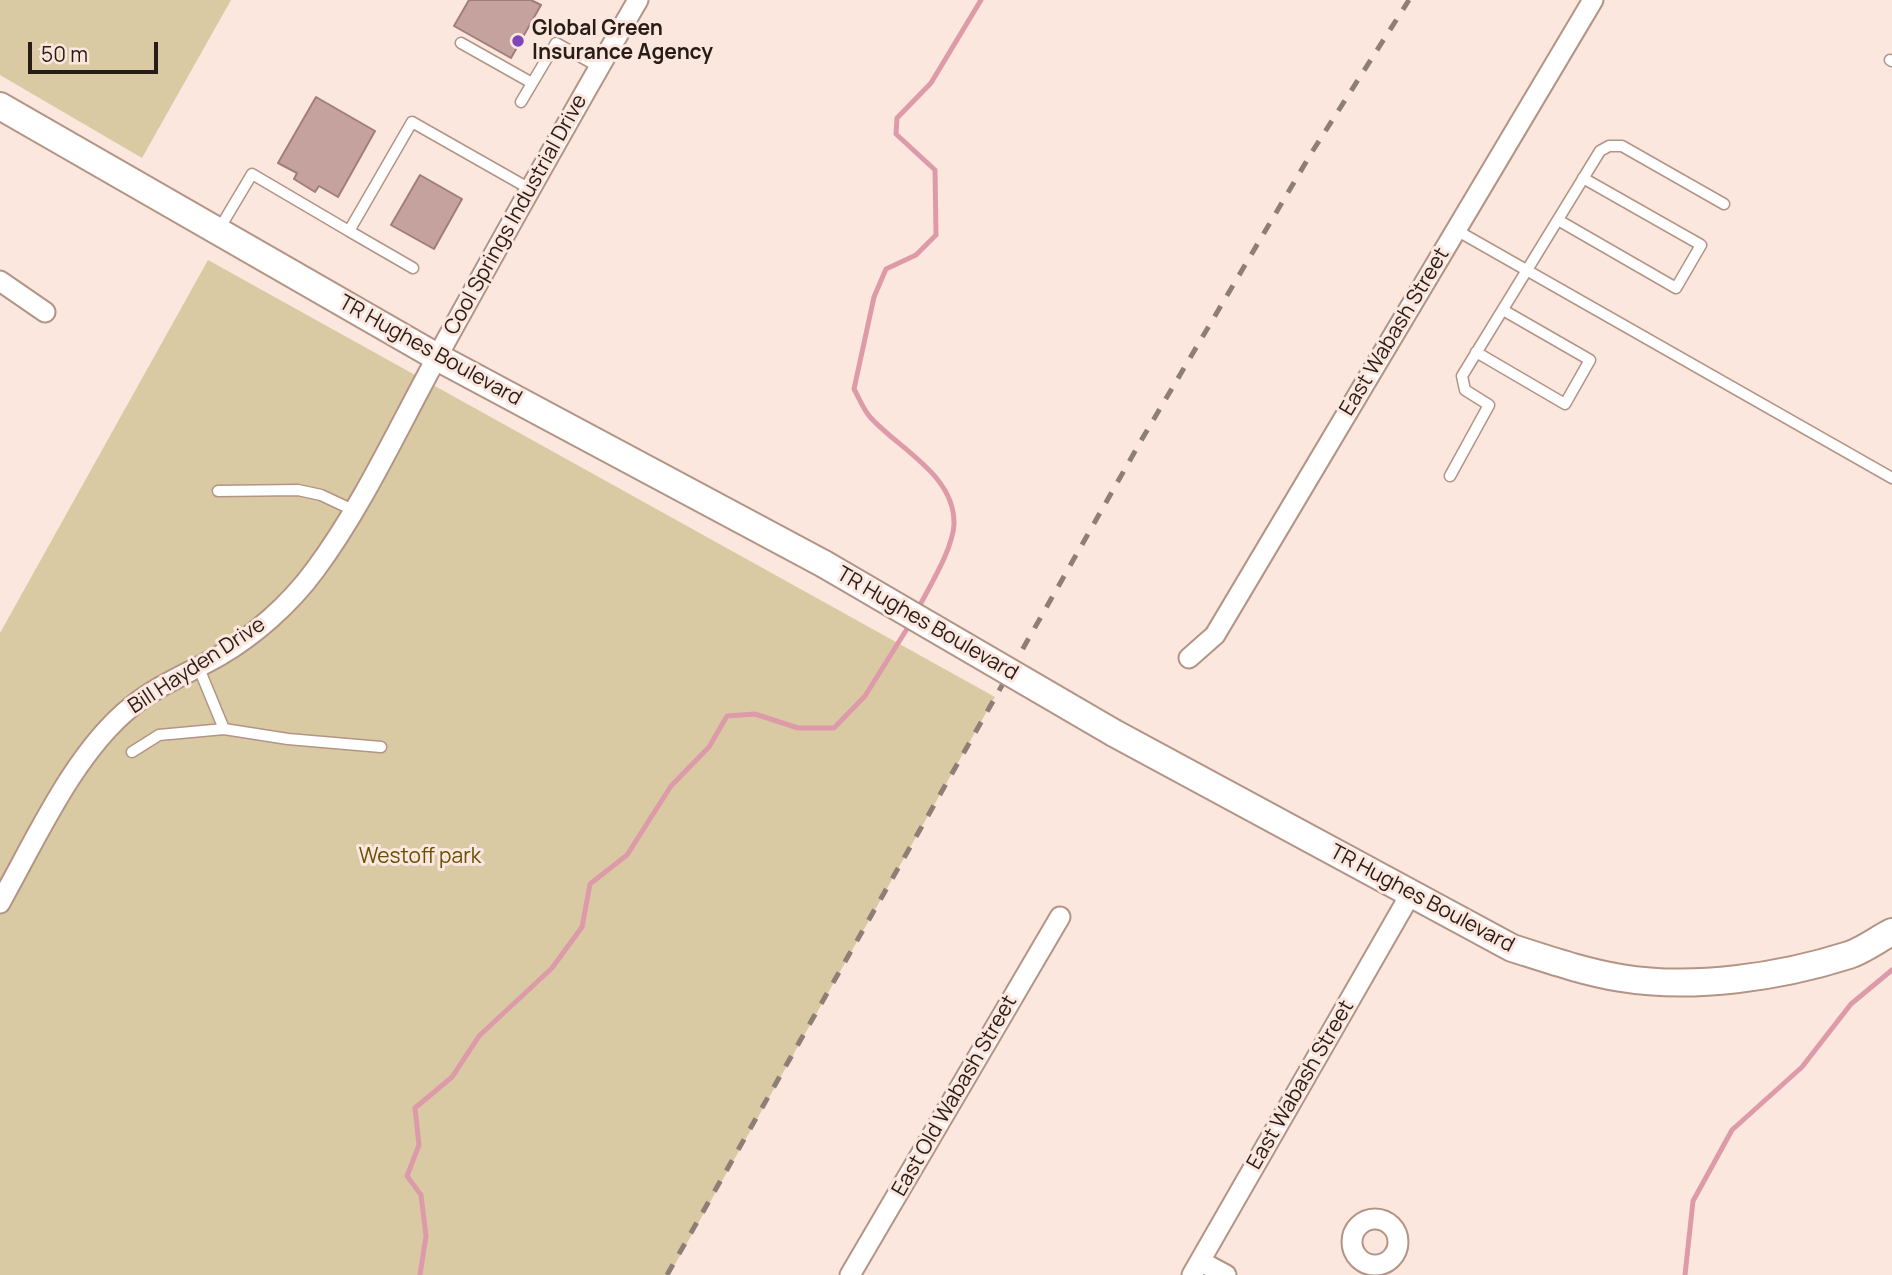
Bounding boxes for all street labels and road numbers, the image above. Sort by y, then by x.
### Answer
street label: Cool Springs Industrial Drive [439,90,593,340]
street label: East Wabash Street [1335,244,1455,420]
street label: TR Hughes Boulevard [334,290,526,412]
street label: TR Hughes Boulevard [832,562,1022,686]
street label: Bill Hayden Drive [124,612,270,720]
street label: TR Hughes Boulevard [1325,840,1519,958]
street label: East Old Wabash Street [887,991,1023,1201]
street label: East Wabash Street [1242,996,1360,1174]

